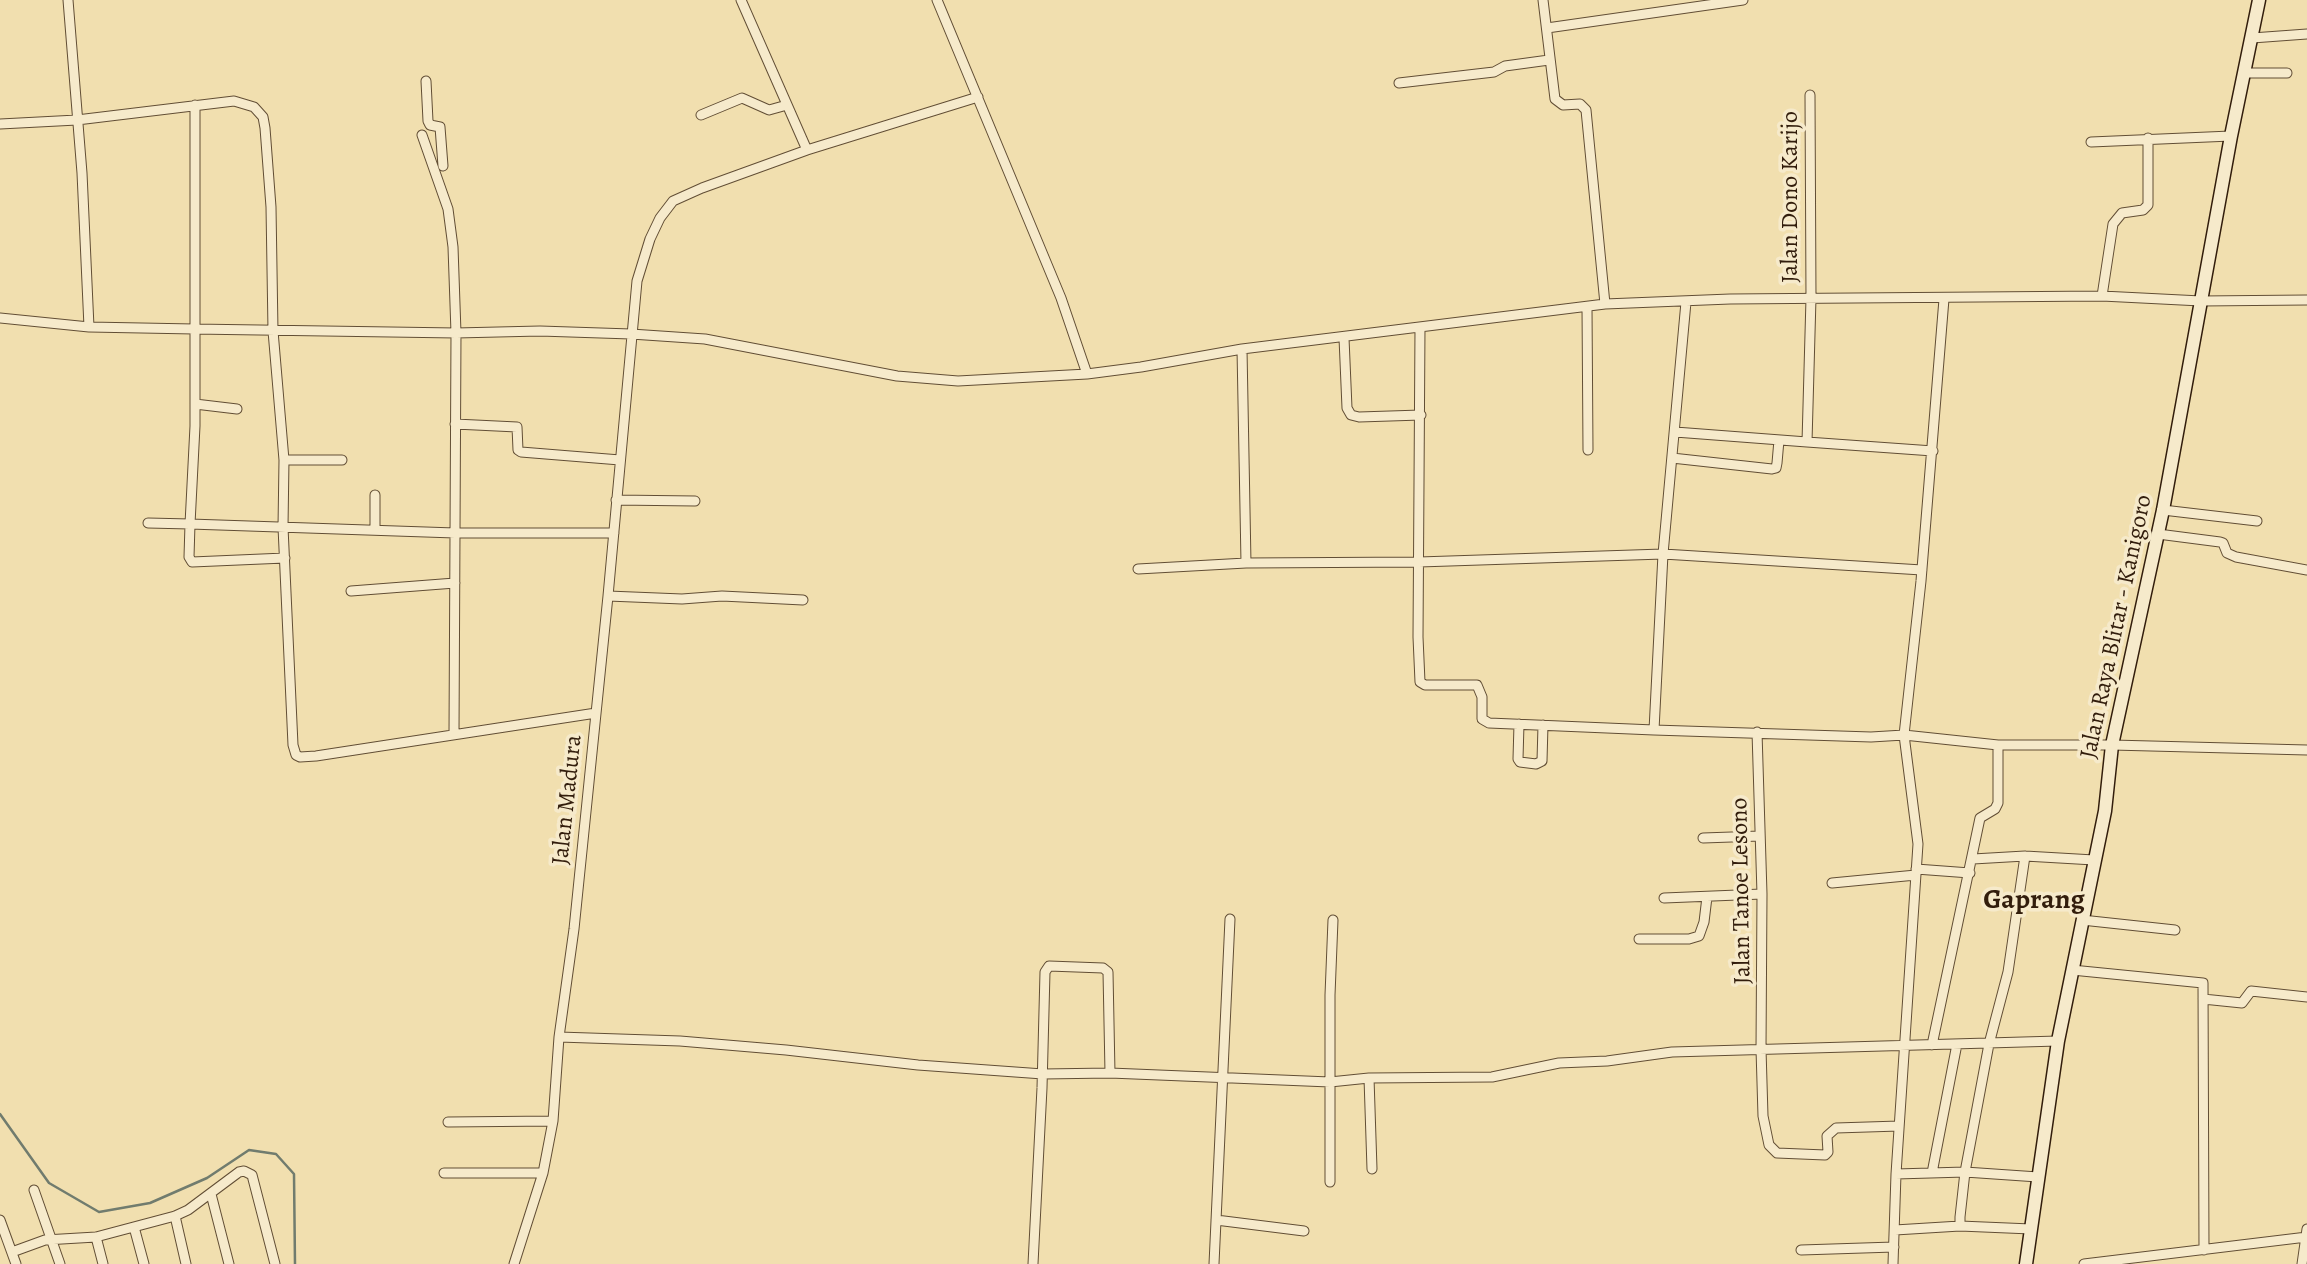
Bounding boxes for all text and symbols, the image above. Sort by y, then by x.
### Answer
street label: Jalan Dono Karijo [1777,111,1805,283]
street label: Jalan Raya Blitar - Kanigoro [2075,492,2159,762]
street label: Jalan Madura [547,734,589,866]
street label: Jalan Tanoe Lesono [1726,797,1758,985]
district label: Gaprang [1983,884,2085,918]

